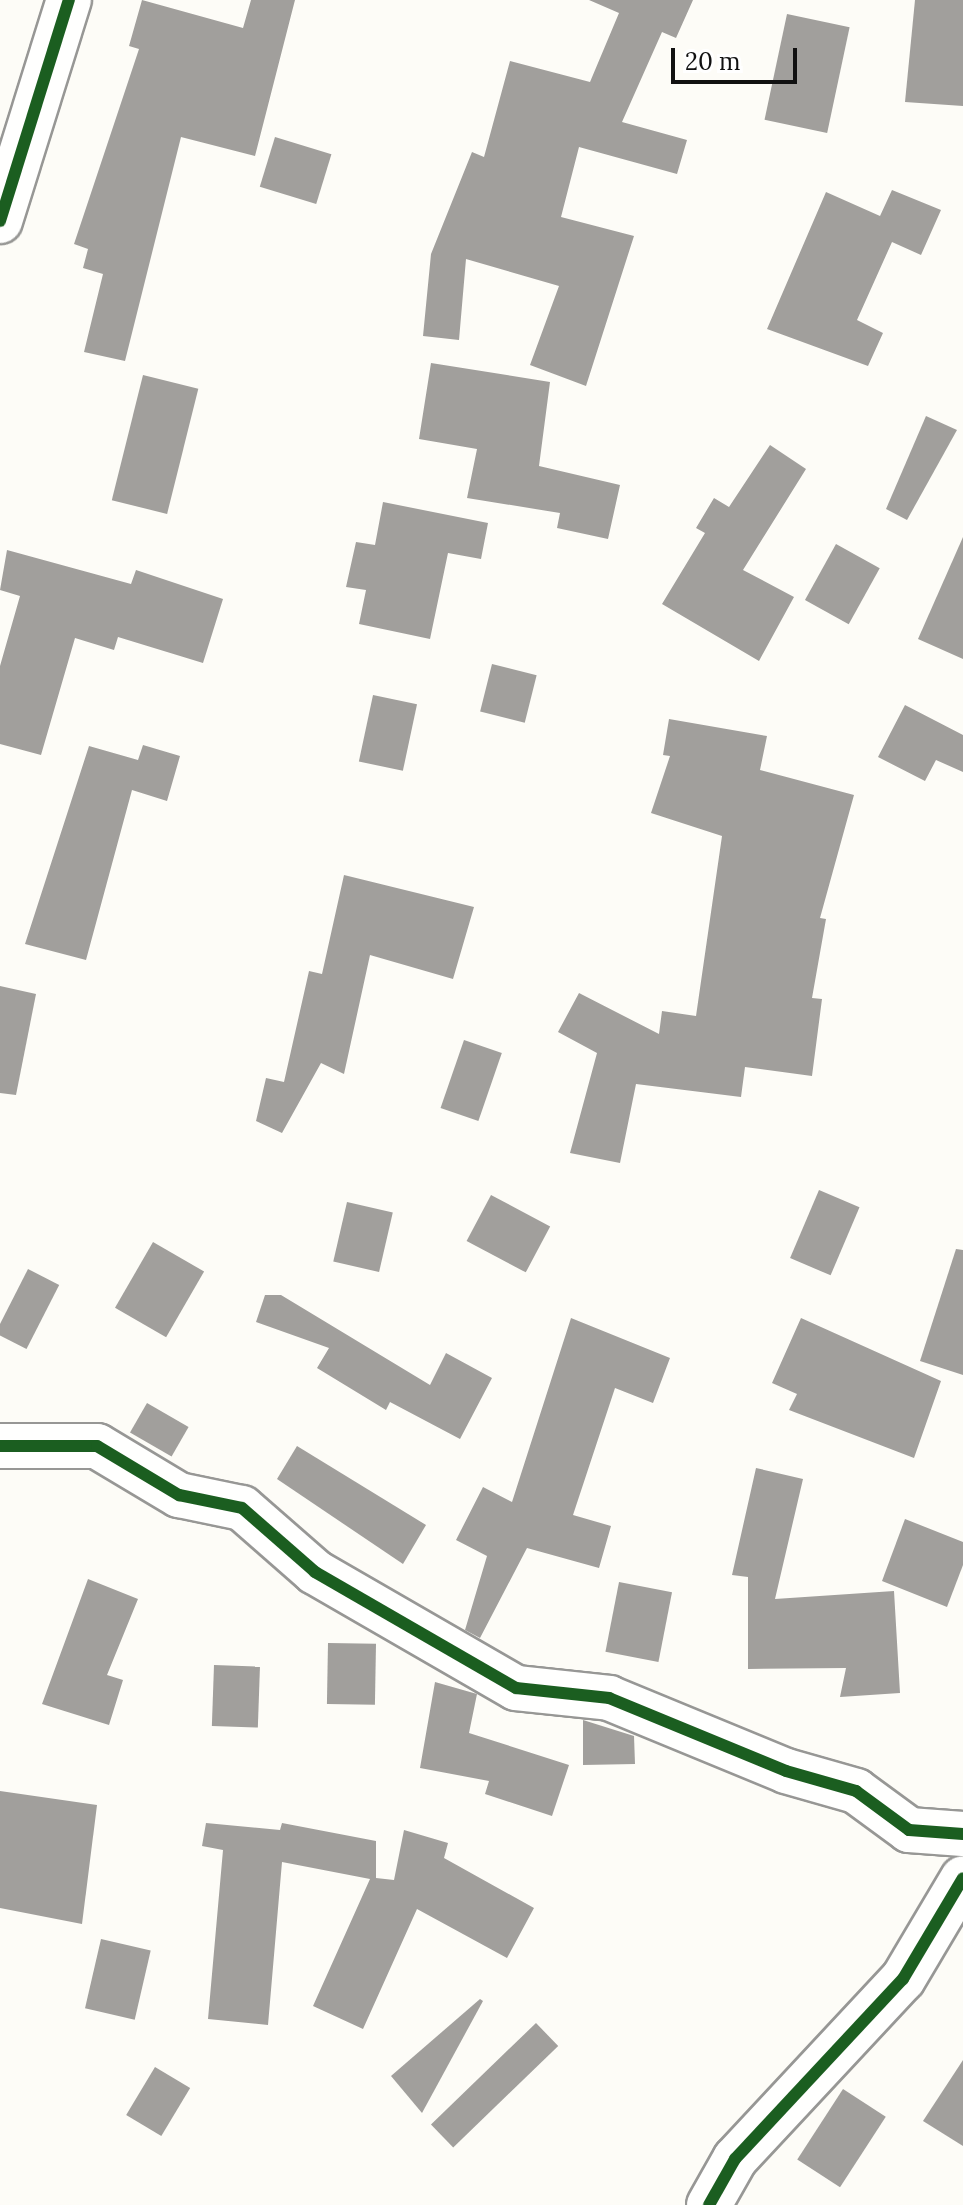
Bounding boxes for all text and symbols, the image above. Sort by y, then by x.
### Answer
scale bar [675,32,801,82]
text: 20 m [685,46,741,77]

